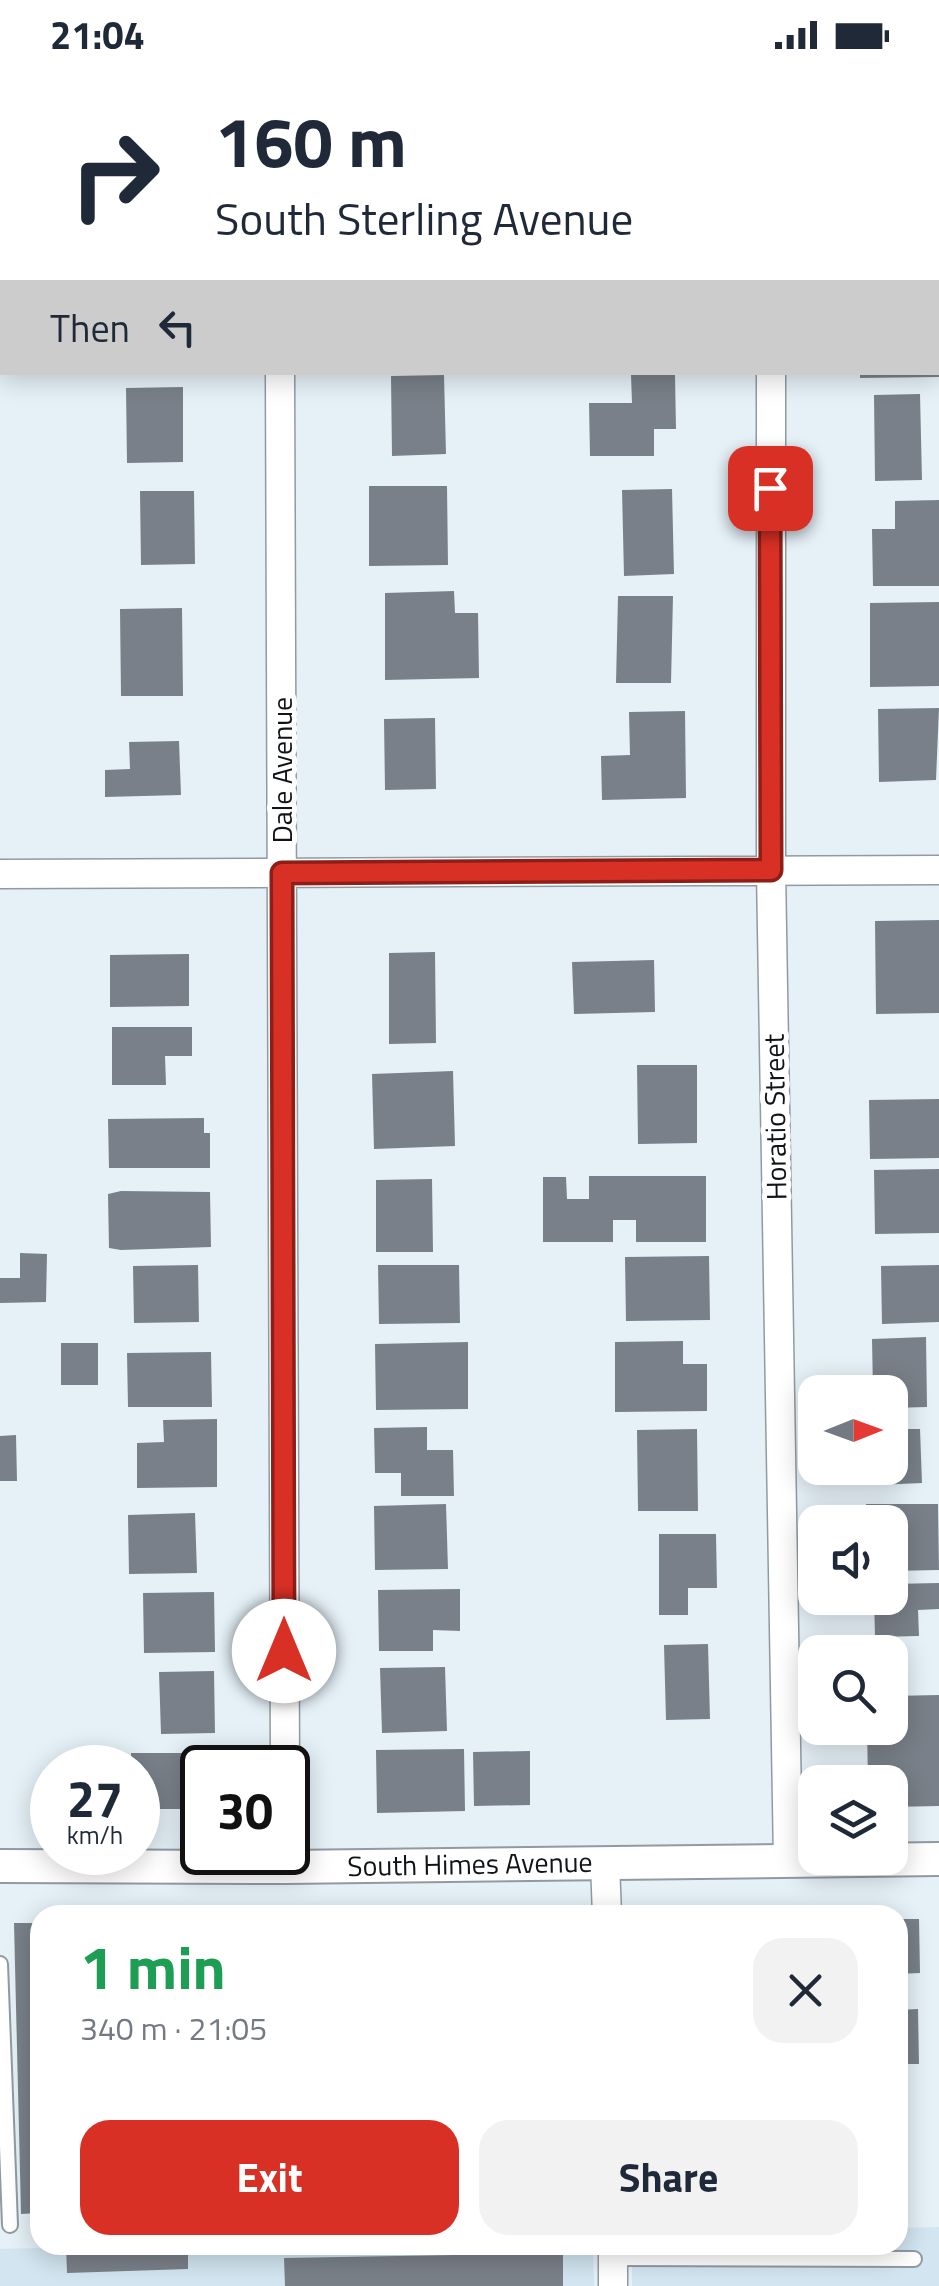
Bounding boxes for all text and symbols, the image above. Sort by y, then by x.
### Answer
text: 21:04 [50,6,145,64]
text: 160 m [215,88,407,194]
icon: right [50,110,180,240]
text: South Sterling Avenue [215,184,633,252]
text: Then [50,299,130,357]
icon: left [150,300,205,355]
pin [728,446,813,531]
icon: arrive [743,461,798,516]
street label: Dale Avenue [260,697,303,843]
street label: Horatio Street [752,1033,797,1201]
north arrow [798,1375,908,1485]
map controls [798,1375,908,1875]
button: sound [798,1505,908,1615]
position arrow [232,1599,336,1703]
button: search [798,1635,908,1745]
speed limit sign: 30 [180,1745,310,1875]
text: 27 [67,1760,123,1836]
button: layers [798,1765,908,1875]
text: km/h [67,1816,123,1854]
street label: South Himes Avenue [347,1840,593,1887]
text: 1 min [80,1921,226,2012]
button: close [753,1938,858,2043]
text: 340 m · 21:05 [80,2004,267,2052]
button: Exit [80,2120,459,2235]
button: Share [479,2120,858,2235]

